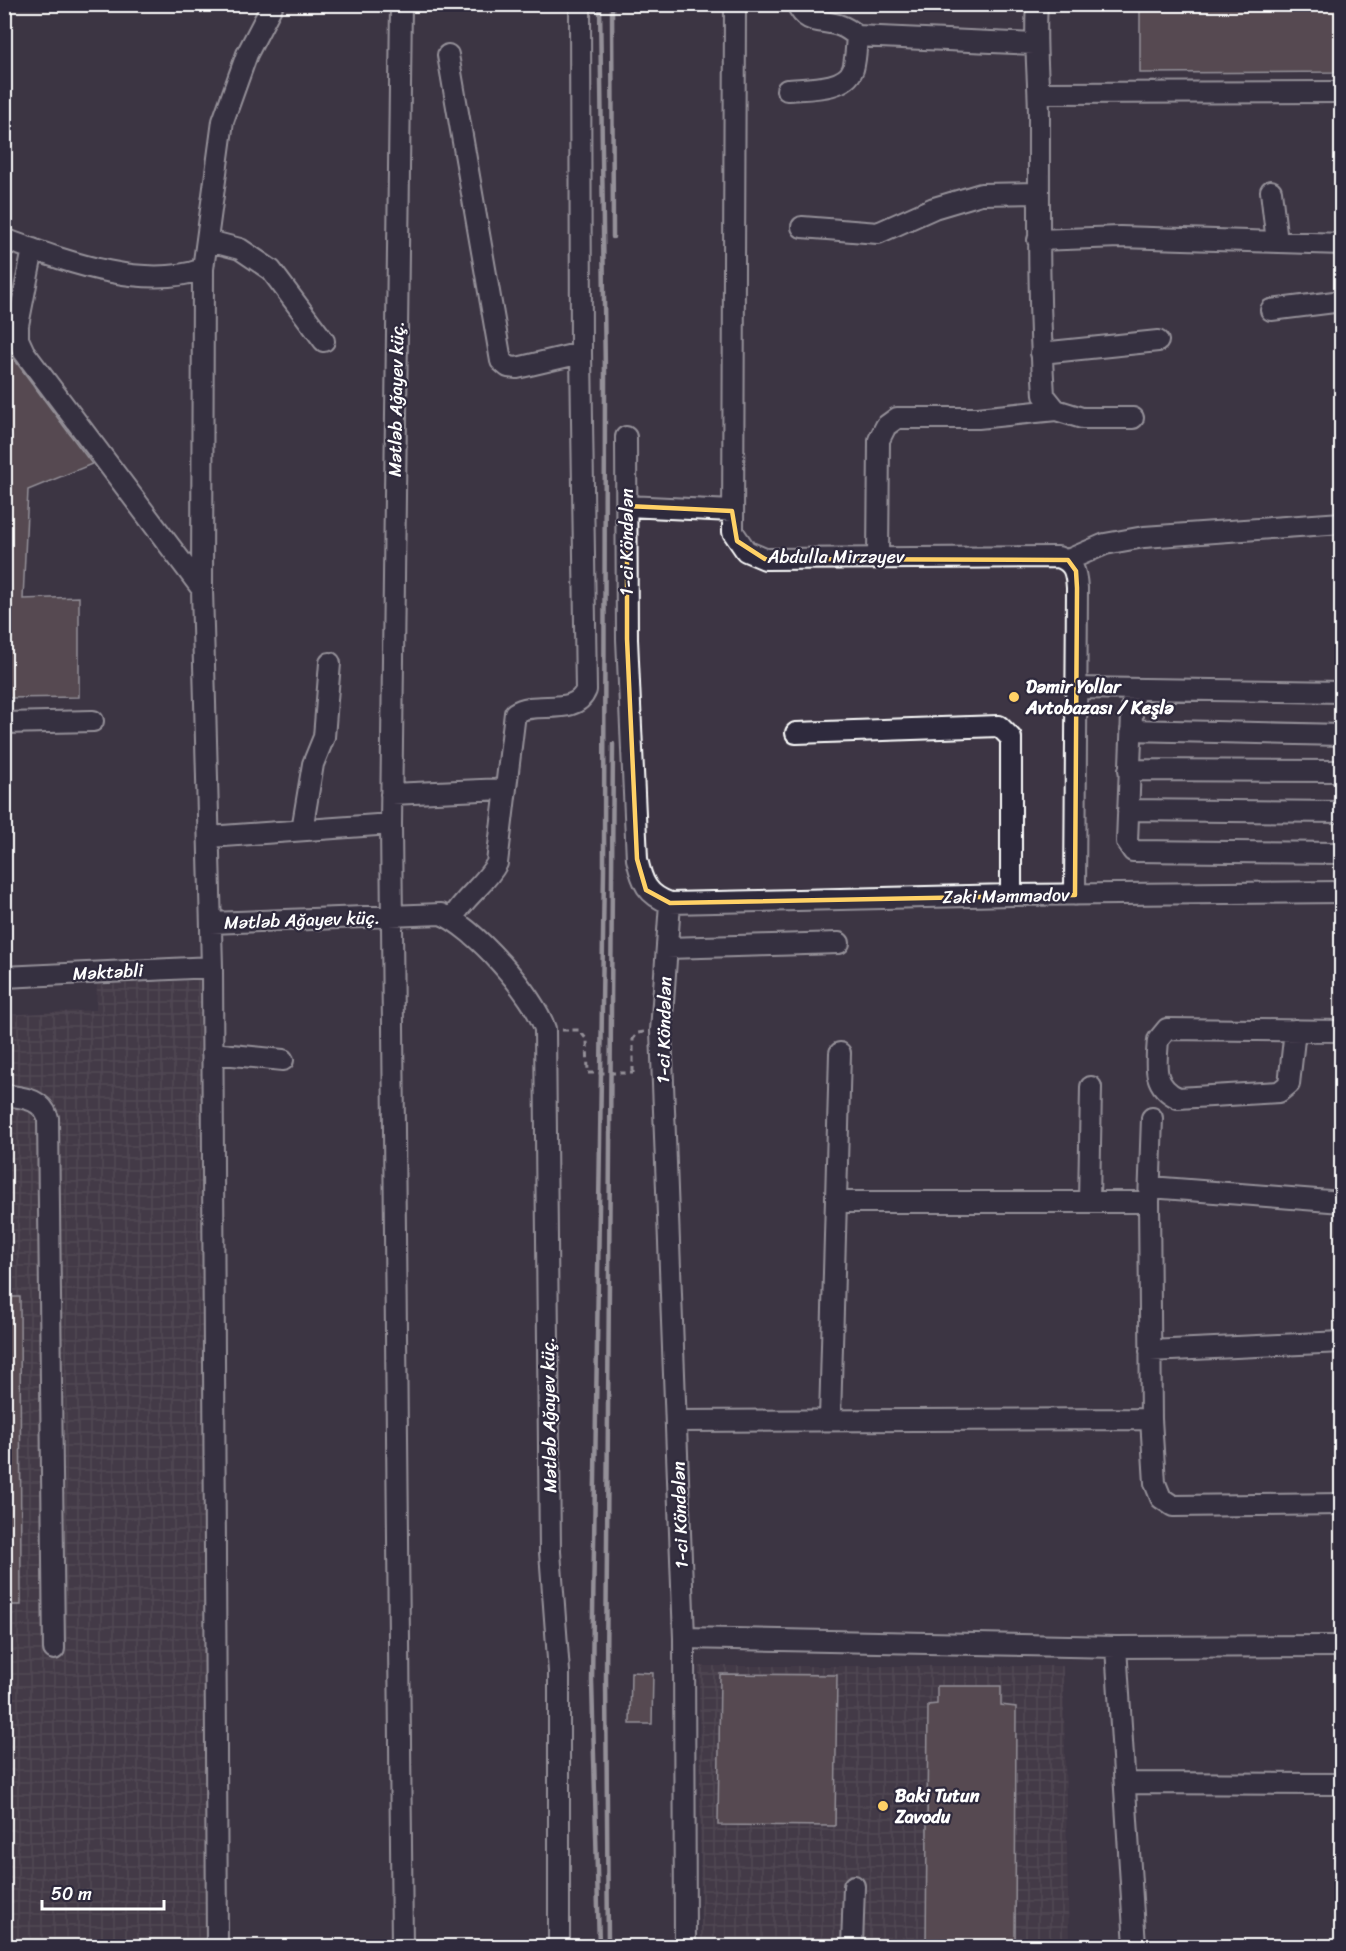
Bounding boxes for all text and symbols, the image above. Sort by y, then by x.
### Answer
street label: Mətləb Ağayev küç. [379,321,413,477]
street label: 1-ci Köndələn [611,488,643,596]
street label: Abdulla Mirzəyev [767,541,905,573]
place label: Dəmir Yollar Avtobazası / Keşlə [1025,671,1175,724]
marker: Dəmir Yollar Avtobazası / Keşlə [1007,690,1021,704]
street label: Zəki Məmmədov [942,879,1070,913]
street label: Mətləb Ağayev küç. [224,901,380,939]
street label: Məktəbli [72,954,145,990]
street label: 1-ci Köndələn [647,976,681,1084]
street label: Mətləb Ağayev küç. [532,1337,566,1493]
street label: 1-ci Köndələn [662,1461,698,1569]
place label: Baki Tutun Zavodu [894,1780,980,1833]
marker: Baki Tutun Zavodu [876,1799,890,1813]
scale bar [42,1873,164,1911]
text: 50 m [51,1878,92,1910]

